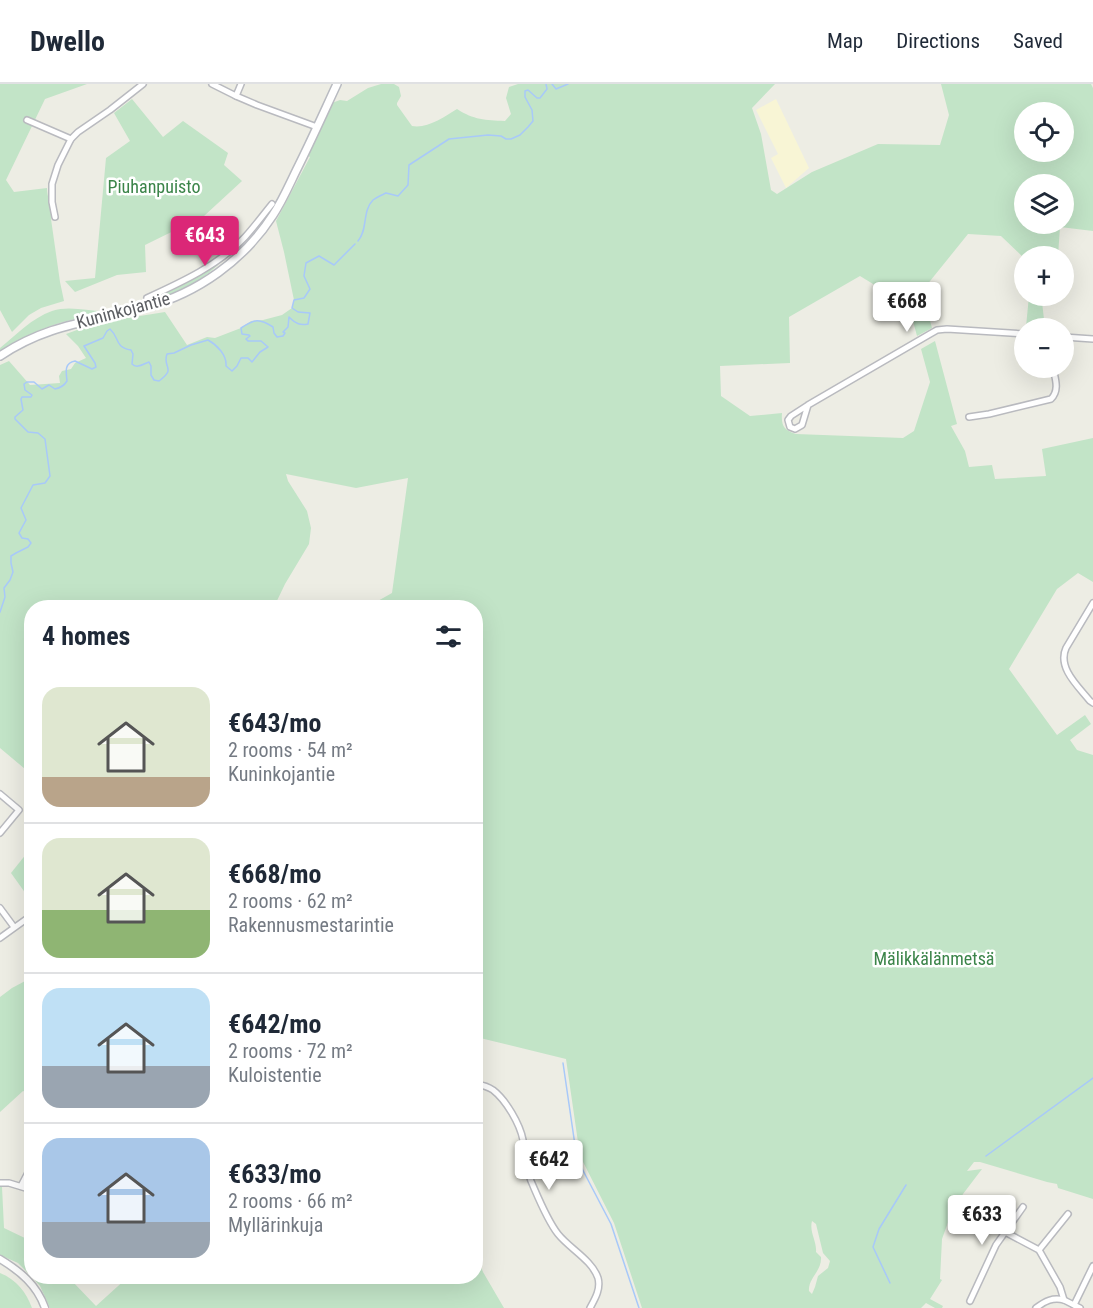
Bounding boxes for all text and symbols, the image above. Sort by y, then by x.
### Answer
text: Dwello [30,25,105,58]
text: Map [827,29,863,53]
text: Directions [896,29,980,53]
text: Saved [1013,29,1063,53]
map controls [1014,102,1074,378]
button: locate [1014,102,1074,162]
button: layers [1014,174,1074,234]
park label: Piuhanpuisto [108,176,200,197]
pin: €643 [169,216,241,267]
text: €643 [185,223,225,247]
button: + [1014,246,1074,306]
pin: €668 [871,282,943,333]
street label: Kuninkojantie [74,287,172,333]
text: €668 [887,289,927,313]
button: − [1014,318,1074,378]
icon: filters [432,620,465,653]
text: 4 homes [42,621,130,651]
text: €643/mo [228,708,321,738]
icon: home [90,711,162,783]
text: 2 rooms · 54 m² [228,738,353,762]
text: Kuninkojantie [228,762,335,786]
text: €668/mo [228,859,321,889]
icon: home [90,862,162,934]
text: 2 rooms · 62 m² [228,889,353,913]
text: Rakennusmestarintie [228,913,394,937]
park label: Mälikkälänmetsä [874,948,994,969]
text: €642/mo [228,1009,321,1039]
icon: home [90,1012,162,1084]
text: 2 rooms · 72 m² [228,1039,353,1063]
text: Kuloistentie [228,1063,322,1087]
pin: €642 [513,1140,585,1191]
text: €642 [529,1147,569,1171]
text: €633/mo [228,1159,321,1189]
icon: home [90,1162,162,1234]
text: 2 rooms · 66 m² [228,1189,353,1213]
pin: €633 [946,1195,1018,1246]
text: €633 [962,1202,1002,1226]
text: Myllärinkuja [228,1213,323,1237]

